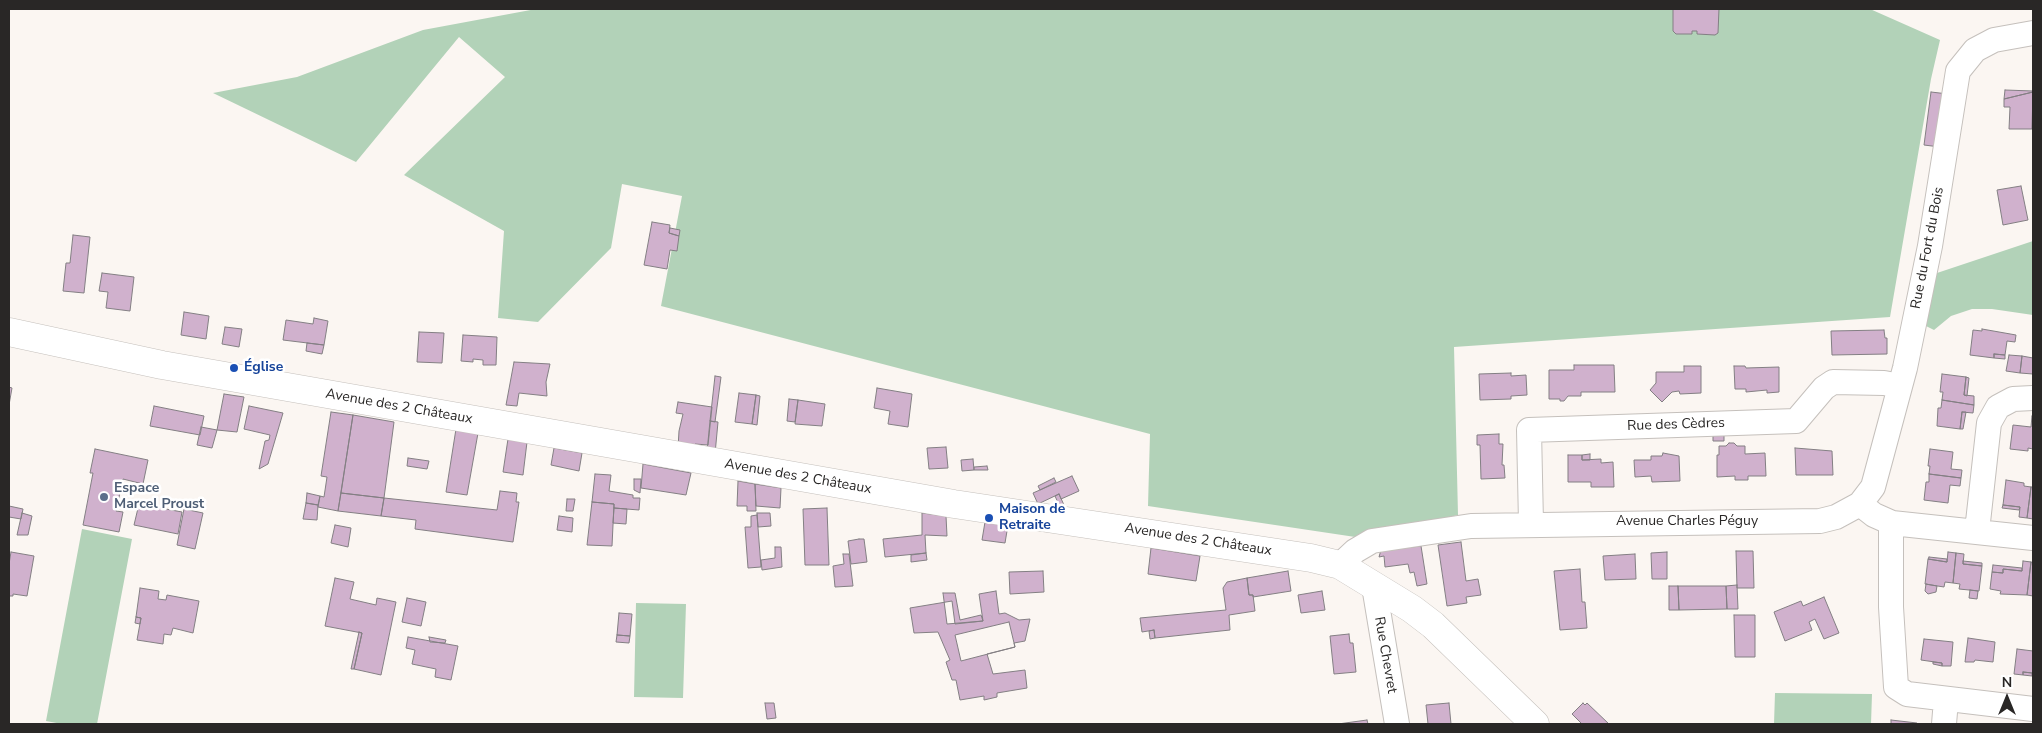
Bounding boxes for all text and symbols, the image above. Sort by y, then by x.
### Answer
street label: Rue du Fort du Bois [1908,186,1948,310]
place label: Église [244,360,283,376]
marker: Église [228,362,240,374]
street label: Avenue des 2 Châteaux [324,386,474,428]
street label: Rue des Cèdres [1627,415,1725,435]
street label: Avenue des 2 Châteaux [723,456,873,498]
place label: Espace Marcel Proust [114,481,204,514]
marker: Espace Marcel Proust [98,491,110,503]
place label: Maison de Retraite [999,502,1065,534]
marker: Maison de Retraite [983,512,995,524]
street label: Avenue Charles Péguy [1616,514,1758,530]
street label: Avenue des 2 Châteaux [1123,520,1273,560]
street label: Rue Chevret [1370,615,1400,695]
north arrow [1982,673,2032,723]
text: N [2002,673,2012,692]

